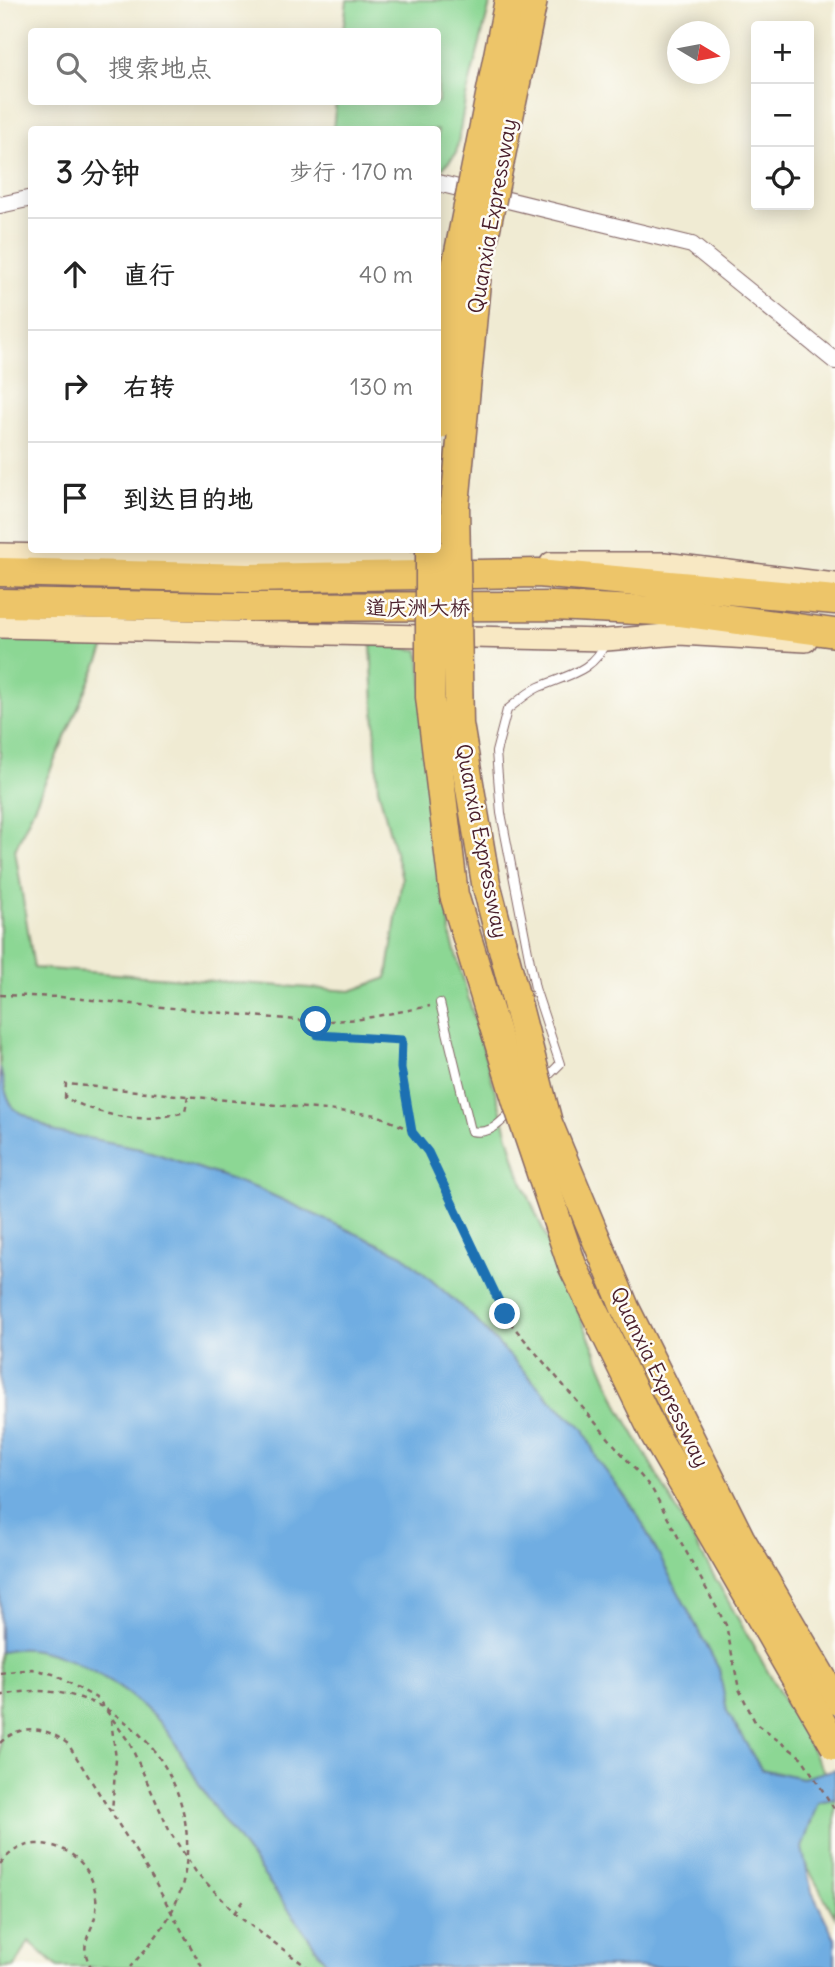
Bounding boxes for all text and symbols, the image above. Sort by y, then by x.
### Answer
north arrow [667,21,730,84]
map controls [751,21,814,210]
button: + [751,21,814,84]
search box [28,28,441,105]
icon: search [52,48,90,86]
text: 搜索地点 [108,51,212,84]
button: − [751,84,814,147]
street label: Quanxia Expressway [462,116,522,316]
button: locate [751,147,814,210]
text: 3 分钟 [56,153,140,191]
text: 步行 · 170 m [290,157,413,186]
icon: ahead [56,255,94,293]
text: 直行 [123,258,175,291]
text: 40 m [359,260,413,289]
icon: right [56,367,94,405]
text: 右转 [123,370,175,403]
text: 130 m [350,372,413,401]
icon: arrive [56,479,94,517]
text: 到达目的地 [123,482,253,515]
street label: 道庆洲大桥 [366,594,471,621]
street label: Quanxia Expressway [450,742,514,940]
route start [300,1006,331,1037]
street label: Quanxia Expressway [605,1282,715,1472]
route end [489,1298,520,1329]

